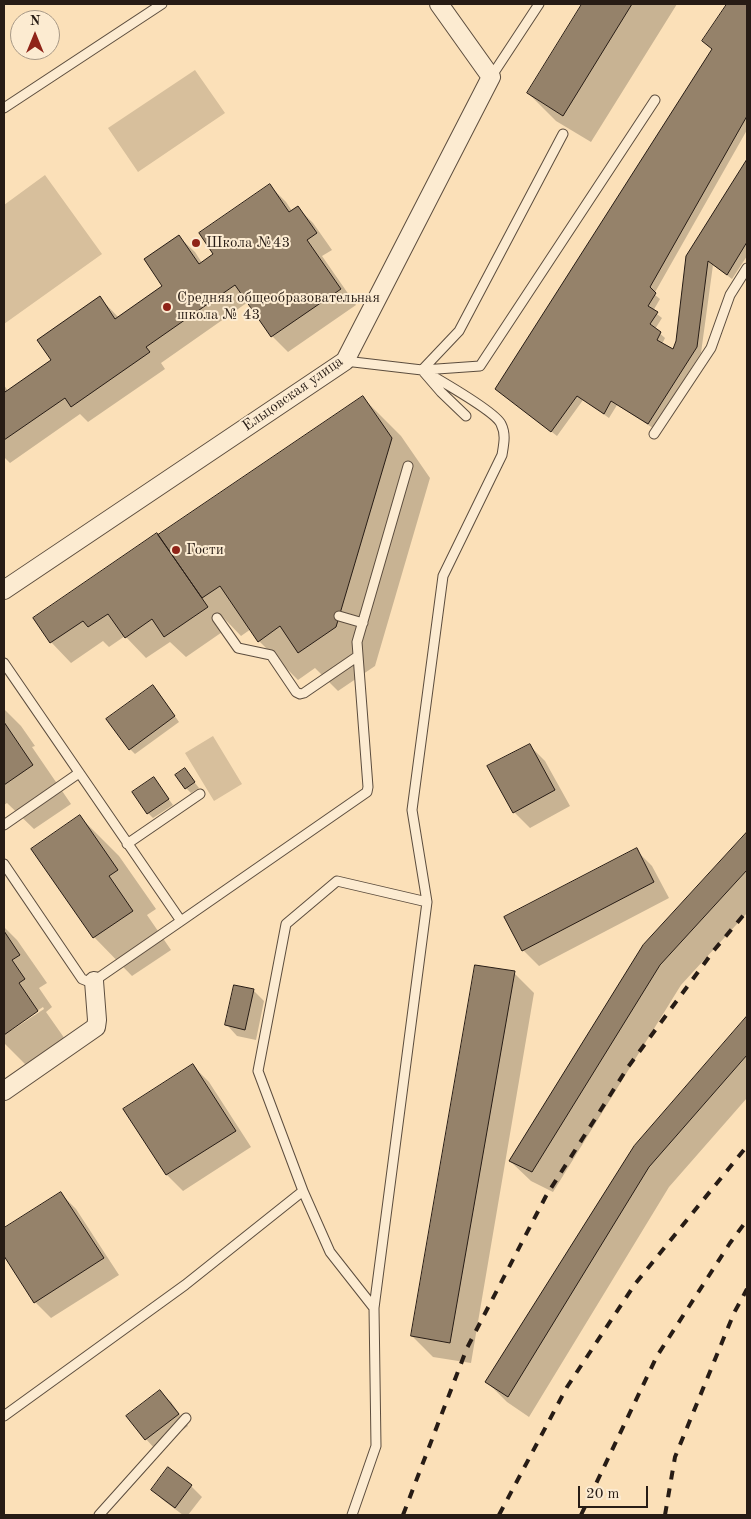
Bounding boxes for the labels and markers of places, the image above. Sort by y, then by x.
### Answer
place label: Школа №43 [206,234,290,252]
marker: Школа №43 [190,237,202,249]
place label: Средняя общеобразовательная школа № 43 [177,289,380,324]
marker: Средняя общеобразовательная школа № 43 [161,301,173,313]
place label: Гости [186,541,224,559]
marker: Гости [170,544,182,556]

